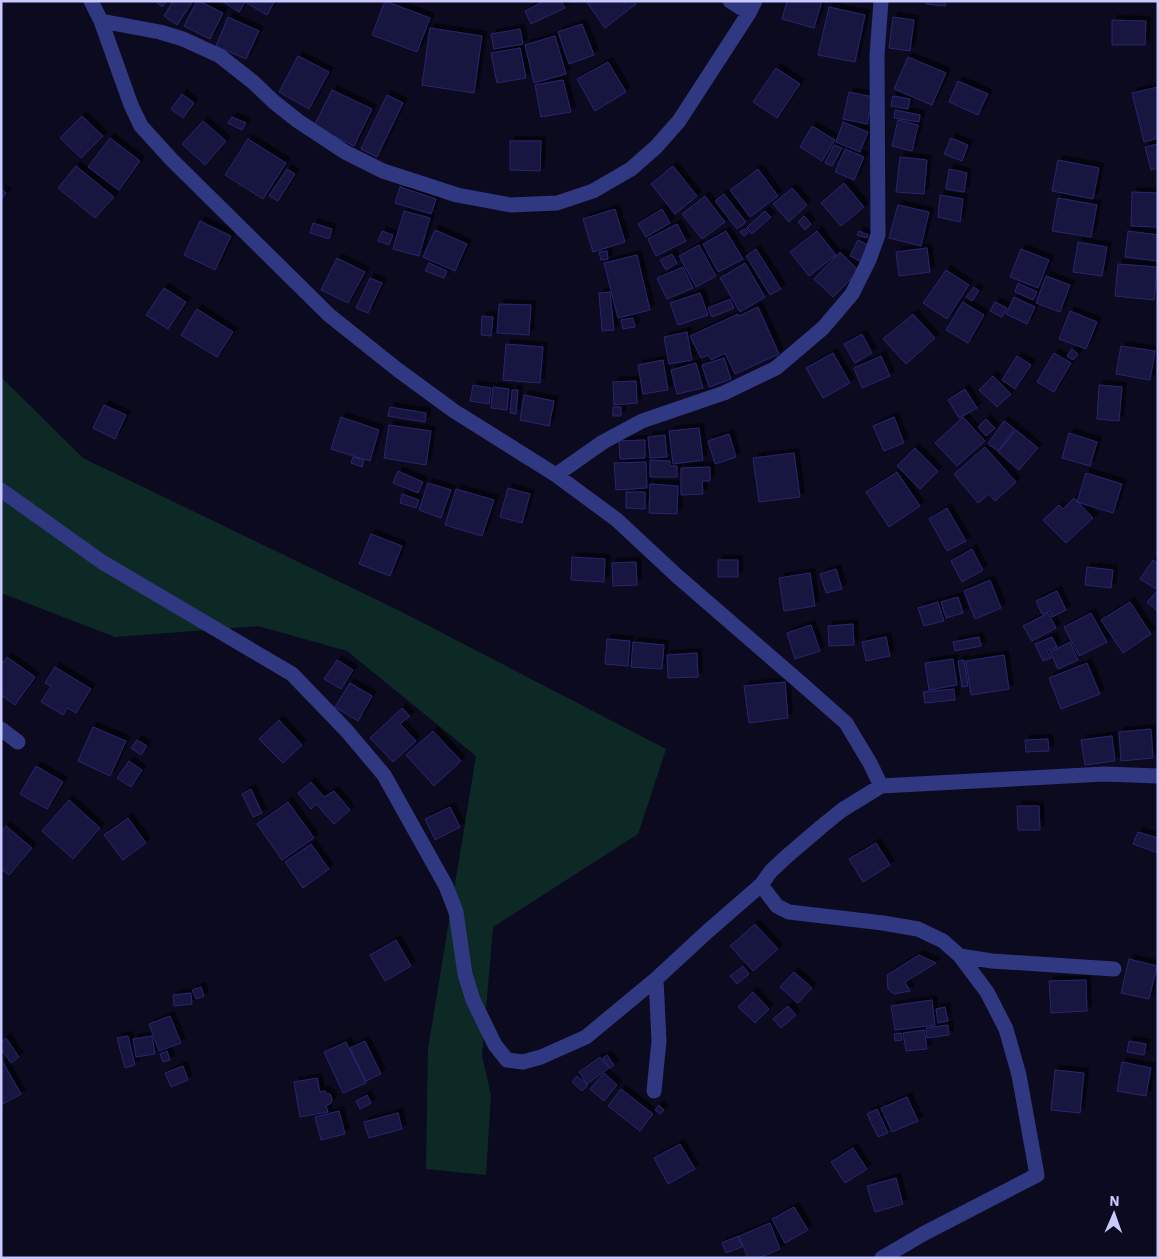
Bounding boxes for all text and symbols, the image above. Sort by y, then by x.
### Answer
north arrow [1089,1189,1139,1239]
text: N [1109,1192,1120,1210]

